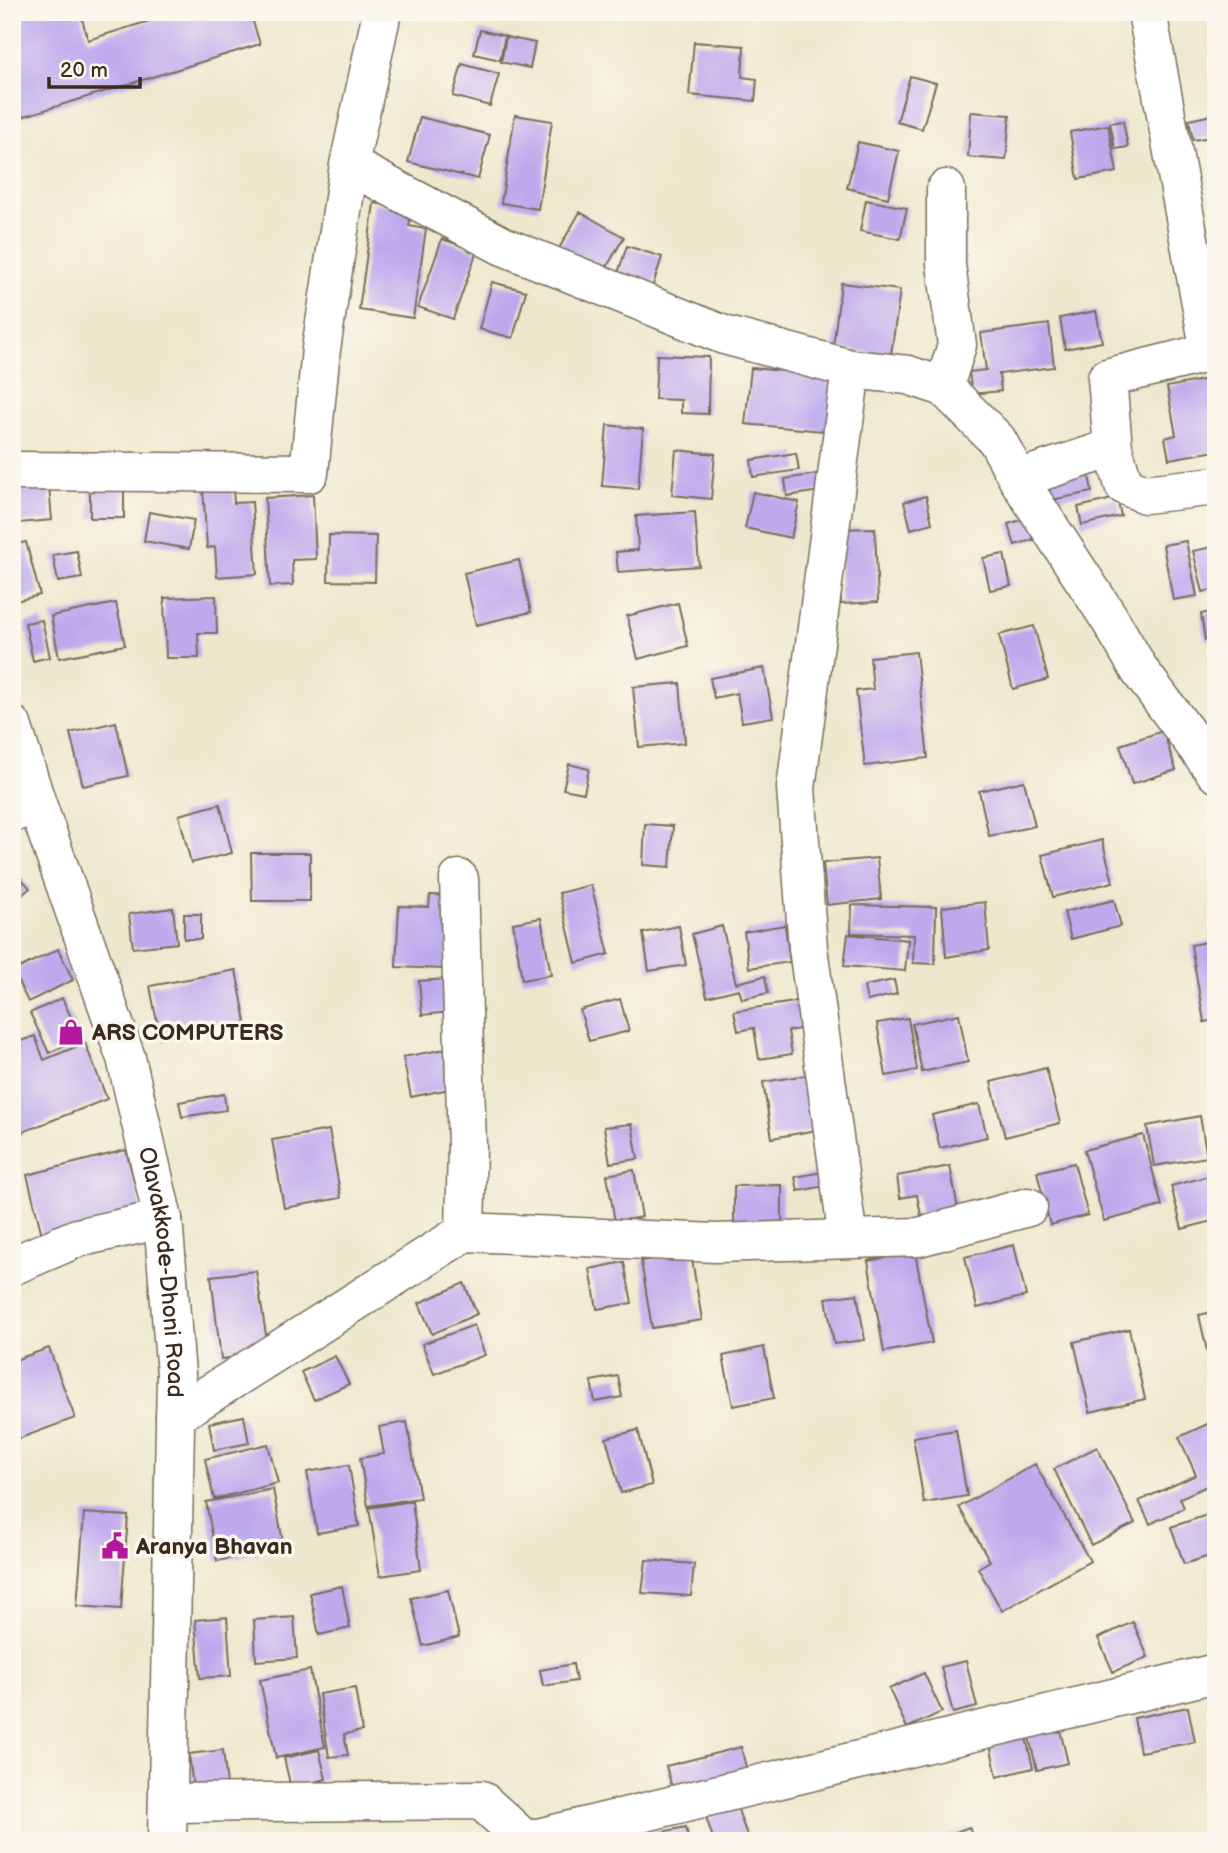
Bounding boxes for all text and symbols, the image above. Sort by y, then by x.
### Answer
scale bar [49,46,140,90]
text: 20 m [60,58,108,83]
shop icon: ARS COMPUTERS [56,1017,86,1047]
place label: ARS COMPUTERS [91,1019,284,1047]
street label: Olavakkode-Dhoni Road [132,1144,189,1398]
public building icon: Aranya Bhavan [100,1531,130,1561]
place label: Aranya Bhavan [135,1533,292,1561]

